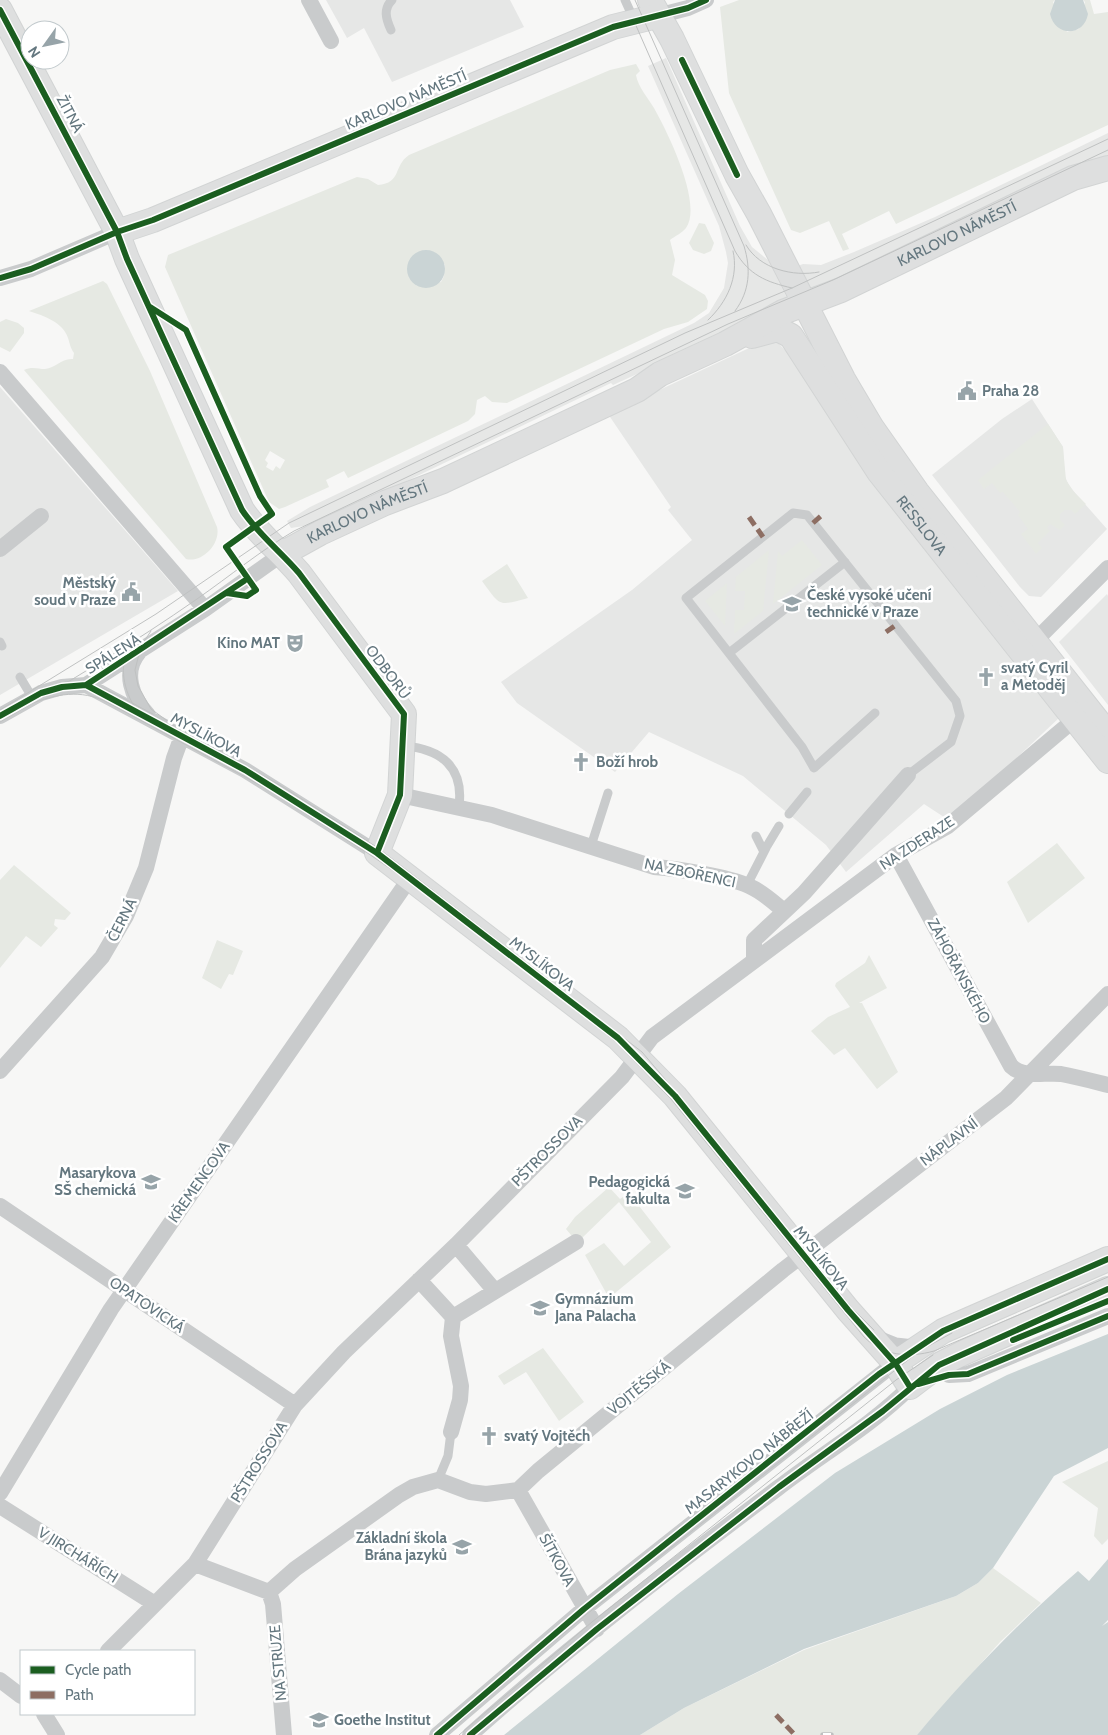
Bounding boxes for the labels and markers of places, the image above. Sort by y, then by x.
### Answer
public building icon: Praha 28 [956,380,978,402]
place label: Praha 28 [982,382,1039,400]
place label: Městský soud v Praze [34,574,117,609]
public building icon: Městský soud v Praze [120,581,142,603]
place label: České vysoké učení technické v Praze [807,585,932,621]
school or university icon: České vysoké učení technické v Praze [781,593,803,615]
theatre icon: Kino MAT [284,632,306,654]
place label: Kino MAT [217,634,281,652]
place label: svatý Cyril a Metoděj [1001,659,1068,694]
church icon: svatý Cyril a Metoděj [975,666,997,688]
church icon: Boží hrob [570,751,592,773]
place label: Boží hrob [596,753,659,771]
place label: Masarykova SŠ chemická [54,1164,137,1199]
school or university icon: Masarykova SŠ chemická [140,1171,162,1193]
place label: Pedagogická fakulta [589,1173,671,1208]
school or university icon: Pedagogická fakulta [674,1180,696,1202]
place label: Gymnázium Jana Palacha [554,1290,636,1325]
school or university icon: Gymnázium Jana Palacha [529,1297,551,1319]
church icon: svatý Vojtěch [478,1425,500,1447]
place label: svatý Vojtěch [504,1427,590,1445]
place label: Základní škola Brána jazyků [356,1529,448,1564]
school or university icon: Základní škola Brána jazyků [451,1536,473,1558]
school or university icon: Goethe Institut [308,1709,330,1731]
place label: Goethe Institut [334,1711,431,1729]

